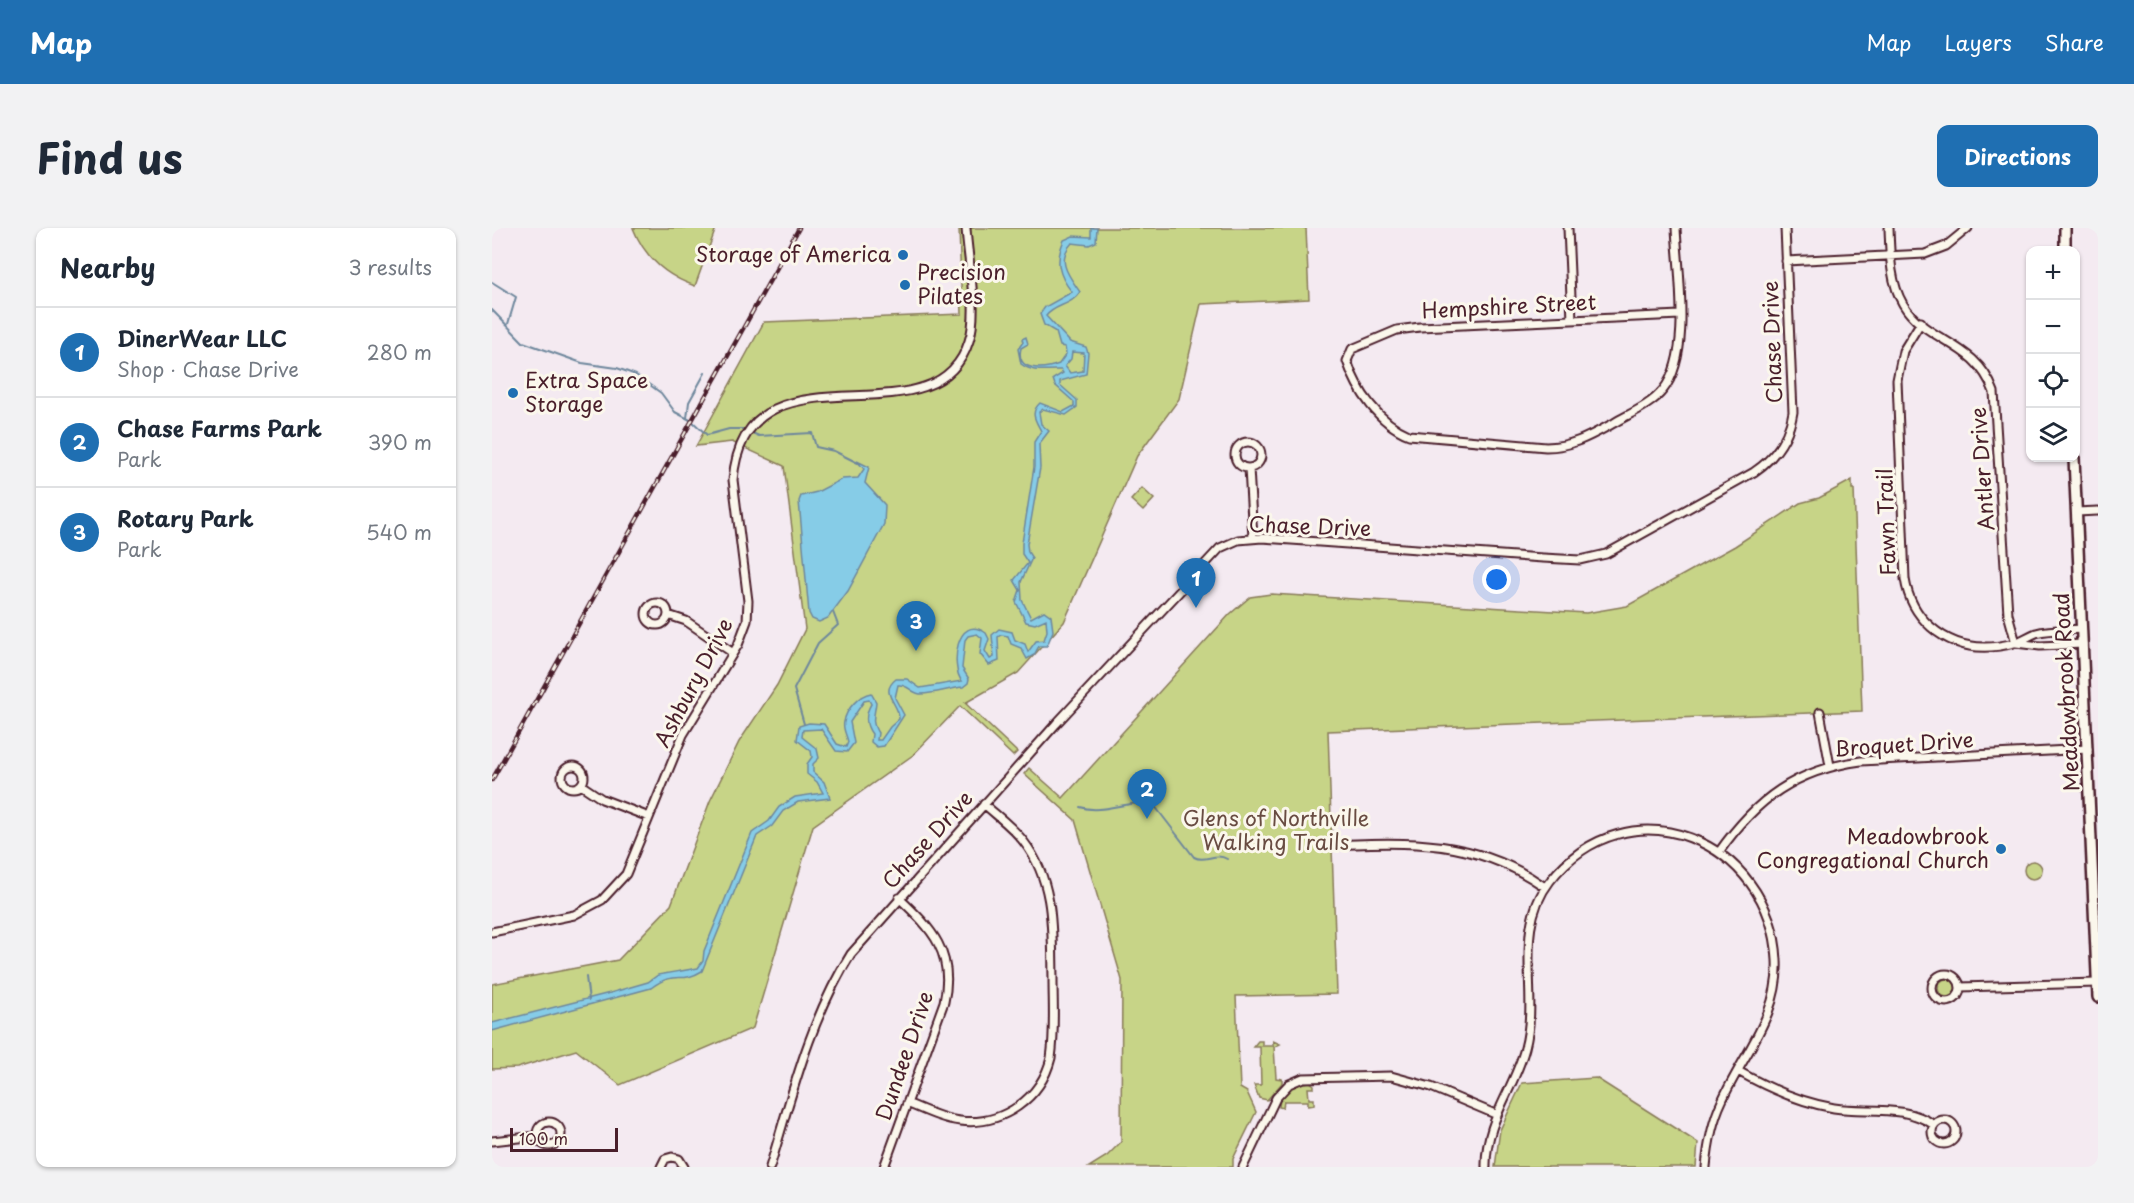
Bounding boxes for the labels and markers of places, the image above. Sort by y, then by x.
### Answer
place label: Storage of America [696,237,892,269]
marker: Storage of America [896,248,910,262]
place label: Precision Pilates [917,255,1006,311]
marker: Precision Pilates [898,278,912,292]
place label: Extra Space Storage [525,363,648,419]
marker: Extra Space Storage [506,386,520,400]
pin: 1 [1176,558,1216,608]
pin: 3 [896,602,936,651]
pin: 2 [1128,770,1166,819]
place label: Meadowbrook Congregational Church [1757,819,1989,875]
marker: Meadowbrook Congregational Church [1994,842,2008,856]

